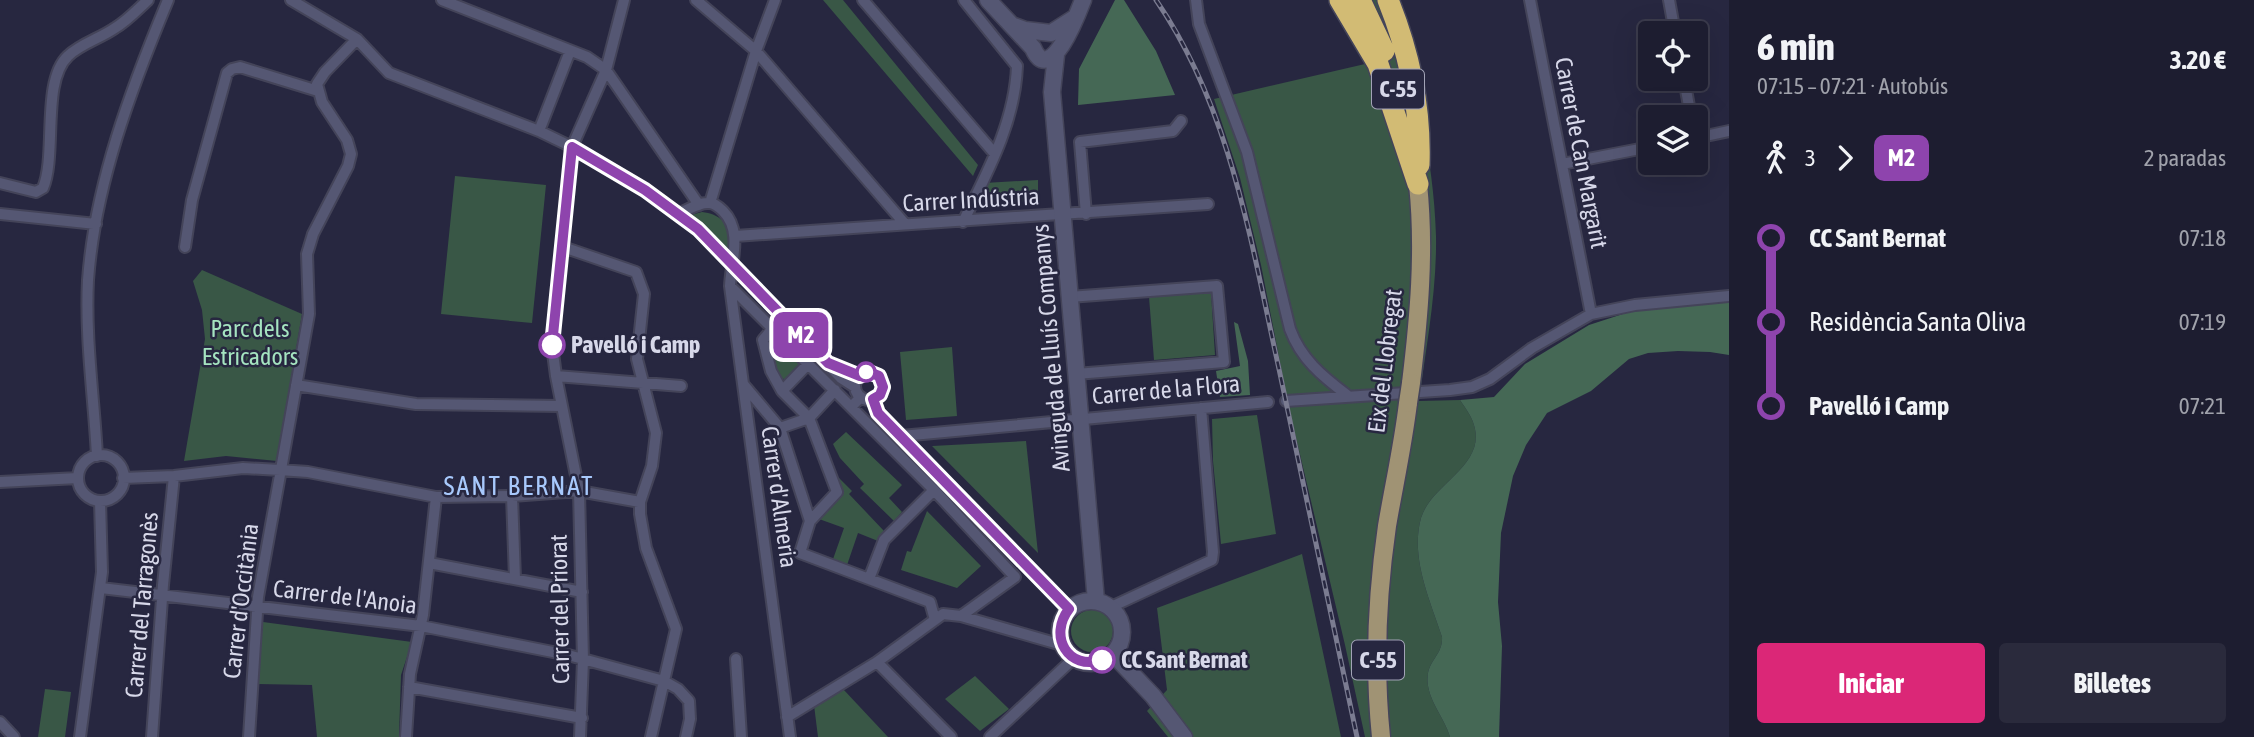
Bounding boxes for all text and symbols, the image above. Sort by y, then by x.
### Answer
map controls [1638,21,1708,175]
button: locate [1638,21,1708,91]
text: 6 min [1757,25,1835,68]
text: 3.20 € [2169,45,2226,75]
street label: Carrer de Can Margarit [1550,55,1613,251]
road number: C-55 [1372,69,1424,108]
text: 07:15 – 07:21 · Autobús [1757,73,1948,99]
button: layers [1638,105,1708,175]
icon: walk [1757,139,1795,177]
icon: forward [1826,139,1864,177]
text: M2 [1888,144,1915,171]
text: 3 [1805,145,1816,171]
text: 2 paradas [2144,145,2226,171]
street label: Carrer Indústria [902,182,1040,217]
street label: Avinguda de Lluís Companys [1026,223,1075,473]
text: CC Sant Bernat [1809,223,1946,253]
text: 07:18 [2179,225,2226,251]
street label: Eix del Llobregat [1362,287,1407,434]
text: Residència Santa Oliva [1809,307,2026,337]
text: 07:19 [2179,309,2226,335]
line badge: M2 [770,312,832,358]
park label: Parc dels Estricadors [202,315,298,370]
text: M2 [787,321,815,348]
place label: Pavelló i Camp [571,331,700,358]
marker: Pavelló i Camp [539,332,565,358]
unlabelled marker [856,362,876,382]
street label: Carrer de la Flora [1091,370,1241,409]
text: Pavelló i Camp [1809,391,1949,421]
text: 07:21 [2179,393,2226,419]
street label: Carrer d'Almeria [756,424,803,569]
district label: SANT BERNAT [444,471,594,501]
street label: Carrer del Tarragonès [120,511,163,699]
street label: Carrer d'Occitània [218,522,263,680]
street label: Carrer del Priorat [545,534,574,684]
street label: Carrer de l'Anoia [272,574,418,619]
road number: C-55 [1352,640,1404,680]
button: Iniciar [1757,643,1985,723]
button: Billetes [1999,643,2226,723]
place label: CC Sant Bernat [1121,646,1248,673]
marker: CC Sant Bernat [1089,647,1115,673]

